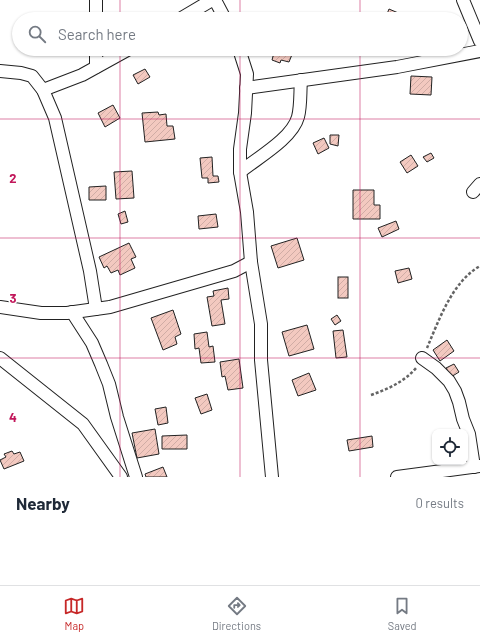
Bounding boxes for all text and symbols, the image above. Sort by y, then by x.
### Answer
search box [12,12,468,56]
icon: search [26,23,48,45]
text: Search here [58,25,136,43]
text: 2 [9,170,17,186]
text: 3 [9,290,17,306]
text: 4 [9,409,17,425]
map controls [432,429,468,465]
button: locate [432,429,468,465]
text: Nearby [16,493,70,513]
text: 0 results [415,495,464,511]
tab: Map [63,595,85,632]
tab: Directions [212,595,261,632]
tab: Saved [388,595,417,632]

